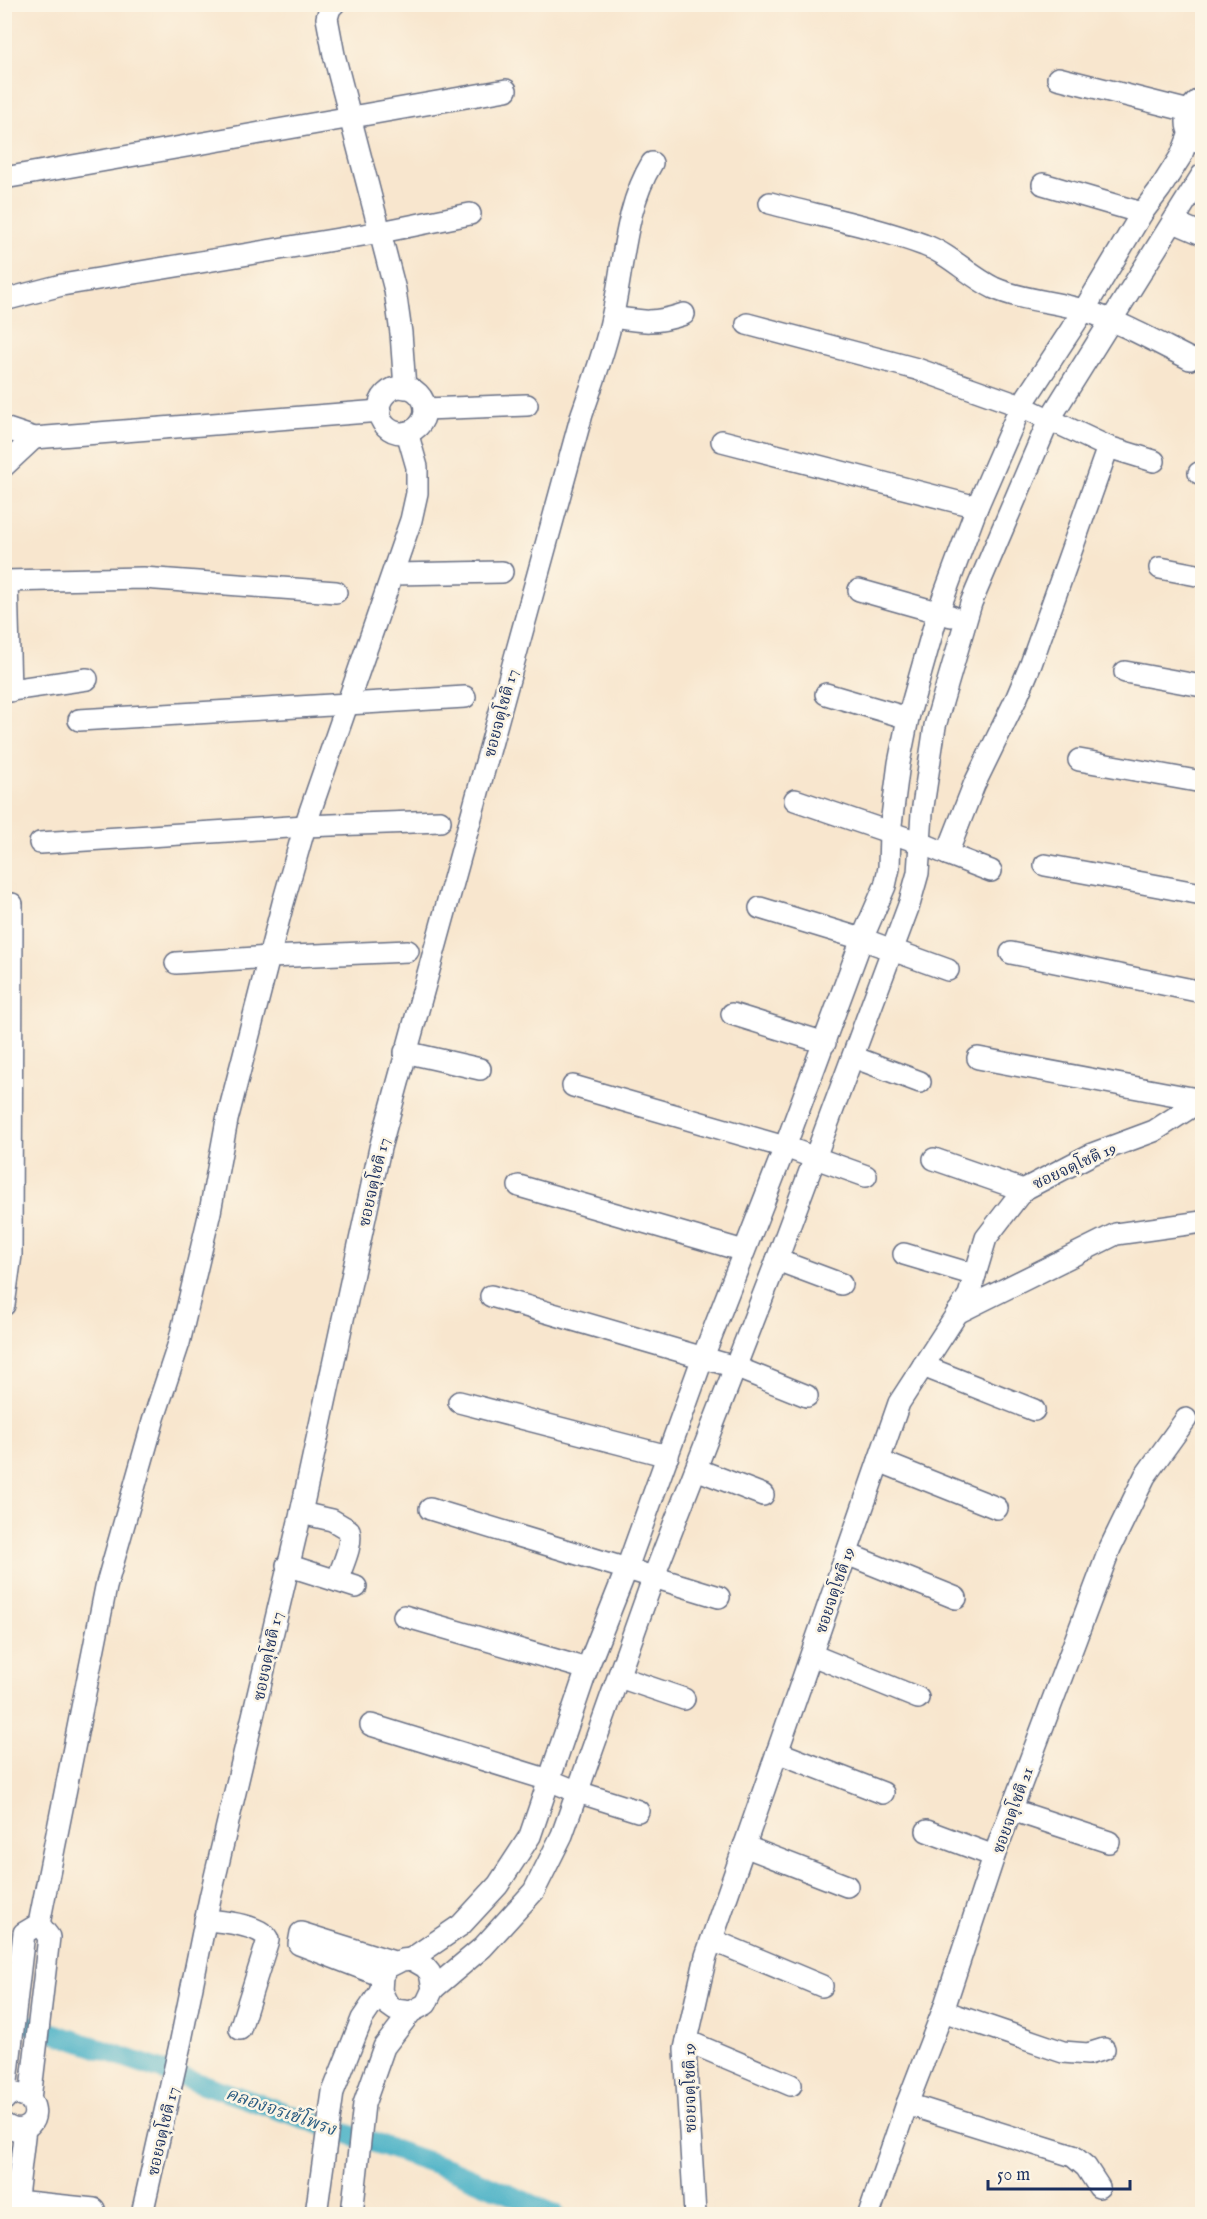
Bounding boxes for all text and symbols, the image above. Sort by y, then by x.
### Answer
street label: ซอยจตุโชติ 17 [479,667,523,760]
street label: ซอยจตุโชติ 17 [353,1136,395,1229]
street label: ซอยจตุโชติ 19 [1029,1137,1120,1195]
street label: ซอยจตุโชติ 19 [810,1544,860,1636]
street label: ซอยจตุโชติ 17 [248,1610,288,1703]
street label: ซอยจตุโชติ 21 [987,1764,1039,1857]
street label: ซอยจตุโชติ 19 [678,2043,702,2133]
water label: คลองจรเข้โพรง [222,2080,341,2142]
street label: ซอยจตุโชติ 17 [142,2085,184,2178]
scale bar [988,2153,1130,2191]
text: 50 m [997,2164,1030,2187]

